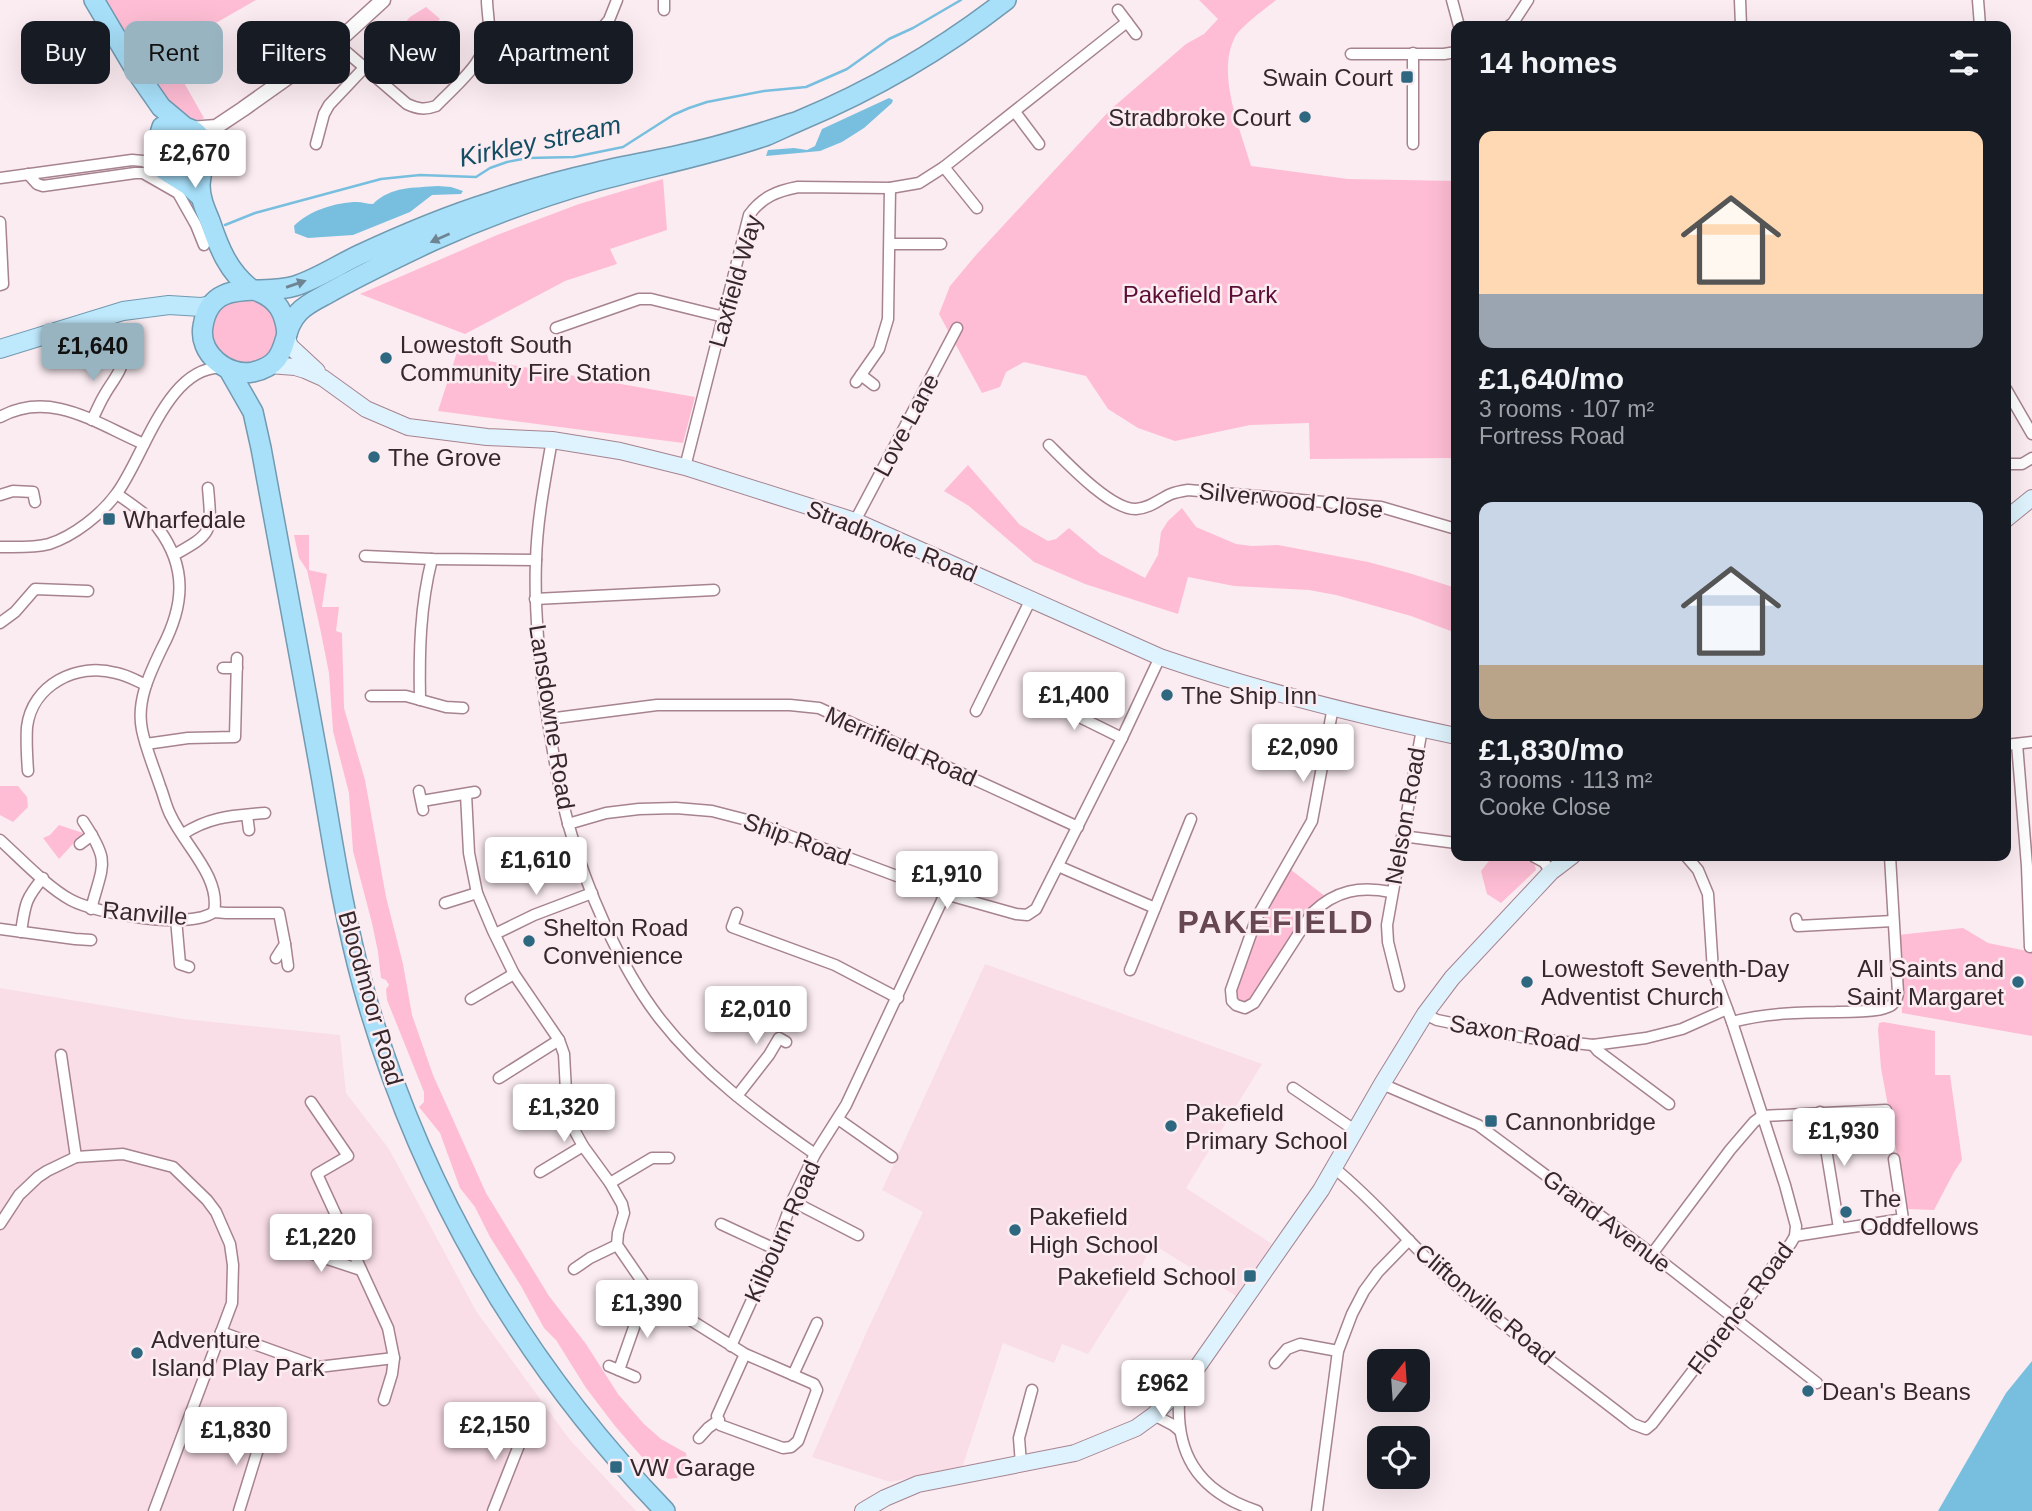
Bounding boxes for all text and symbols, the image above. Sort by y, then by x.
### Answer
chip: Buy [21,21,110,84]
chip: Rent [124,21,223,84]
chip: Filters [237,21,350,84]
chip: New [364,21,460,84]
chip: Apartment [474,21,633,84]
icon: filters [1945,44,1983,82]
text: 14 homes [1479,46,1617,79]
place label: Swain Court [1262,64,1393,91]
marker: Swain Court [1399,69,1415,85]
place label: Stradbroke Court [1108,104,1291,131]
water label: Kirkley stream [456,109,624,173]
marker: Stradbroke Court [1297,109,1313,125]
pin: £2,670 [138,130,252,190]
text: £2,670 [160,140,230,166]
icon: home [1668,177,1794,303]
street label: Laxfield Way [703,212,767,350]
one-way arrow [429,233,450,244]
one-way arrow [285,278,306,289]
park label: Pakefield Park [1123,281,1278,308]
pin: £1,640 [36,324,150,383]
place label: Lowestoft South Community Fire Station [400,331,651,386]
text: £1,640 [58,333,128,359]
marker: Lowestoft South Community Fire Station [378,350,394,366]
text: £1,640/mo [1479,362,1624,395]
street label: Love Lane [868,369,944,481]
text: 3 rooms · 107 m² [1479,396,1654,422]
text: Fortress Road [1479,423,1625,449]
place label: The Grove [388,444,501,471]
marker: The Grove [366,449,382,465]
street label: Silverwood Close [1197,477,1385,523]
street label: Stradbroke Road [803,494,981,588]
place label: Wharfedale [123,506,246,533]
marker: Wharfedale [101,511,117,527]
icon: home [1668,548,1794,674]
street label: Lansdowne Road [524,623,580,811]
pin: £1,400 [1017,672,1131,732]
text: £1,400 [1039,682,1109,708]
place label: The Ship Inn [1181,682,1317,709]
marker: The Ship Inn [1159,687,1175,703]
street label: Merrifield Road [821,701,981,791]
pin: £2,090 [1246,724,1360,784]
text: £1,830/mo [1479,733,1624,766]
text: £2,090 [1268,734,1338,760]
street label: Nelson Road [1380,745,1430,887]
text: 3 rooms · 113 m² [1479,767,1652,793]
text: Cooke Close [1479,794,1611,820]
street label: Ship Road [740,807,854,871]
pin: £1,610 [479,838,593,897]
text: £1,610 [501,847,571,873]
pin: £1,910 [890,852,1004,911]
text: £1,910 [912,861,982,887]
street label: Ranville [101,896,189,930]
district label: PAKEFIELD [1178,904,1374,940]
street label: Bloodmoor Road [333,908,409,1088]
place label: Shelton Road Convenience [543,914,688,969]
marker: Shelton Road Convenience [521,933,537,949]
place label: Lowestoft Seventh-Day Adventist Church [1541,955,1789,1010]
place label: All Saints and Saint Margaret [1847,955,2004,1010]
marker: Lowestoft Seventh-Day Adventist Church [1519,974,1535,990]
marker: All Saints and Saint Margaret [2010,974,2026,990]
pin: £2,010 [699,986,813,1046]
text: £2,010 [721,996,791,1022]
street label: Saxon Road [1448,1009,1582,1057]
pin: £1,320 [507,1084,621,1144]
text: £1,320 [529,1094,599,1120]
place label: Pakefield Primary School [1185,1099,1348,1154]
place label: Cannonbridge [1505,1108,1656,1135]
pin: £1,930 [1787,1108,1901,1168]
marker: Cannonbridge [1483,1113,1499,1129]
marker: Pakefield Primary School [1163,1118,1179,1134]
text: £1,930 [1809,1118,1879,1144]
street label: Kilbourn Road [739,1156,825,1306]
street label: Grand Avenue [1538,1164,1676,1278]
place label: The Oddfellows [1860,1185,1979,1240]
place label: Pakefield High School [1029,1203,1158,1258]
marker: The Oddfellows [1838,1204,1854,1220]
pin: £1,220 [264,1214,378,1274]
marker: Pakefield High School [1007,1222,1023,1238]
text: £1,220 [286,1224,356,1250]
street label: Florence Road [1682,1237,1798,1379]
street label: Cliftonville Road [1410,1238,1560,1370]
place label: Pakefield School [1057,1263,1236,1290]
marker: Pakefield School [1242,1268,1258,1284]
pin: £1,390 [590,1280,704,1340]
text: £1,390 [612,1290,682,1316]
place label: Adventure Island Play Park [151,1326,325,1381]
marker: Adventure Island Play Park [129,1345,145,1361]
north arrow [1367,1349,1430,1412]
map controls [1367,1349,1430,1489]
pin: £962 [1122,1360,1204,1420]
text: £962 [1137,1370,1189,1396]
place label: Dean's Beans [1822,1378,1971,1405]
marker: Dean's Beans [1800,1383,1816,1399]
pin: £2,150 [438,1402,552,1462]
pin: £1,830 [179,1408,293,1467]
text: £2,150 [460,1412,530,1438]
text: £1,830 [201,1417,271,1443]
button: locate [1367,1426,1430,1489]
place label: VW Garage [630,1454,755,1481]
marker: VW Garage [608,1459,624,1475]

